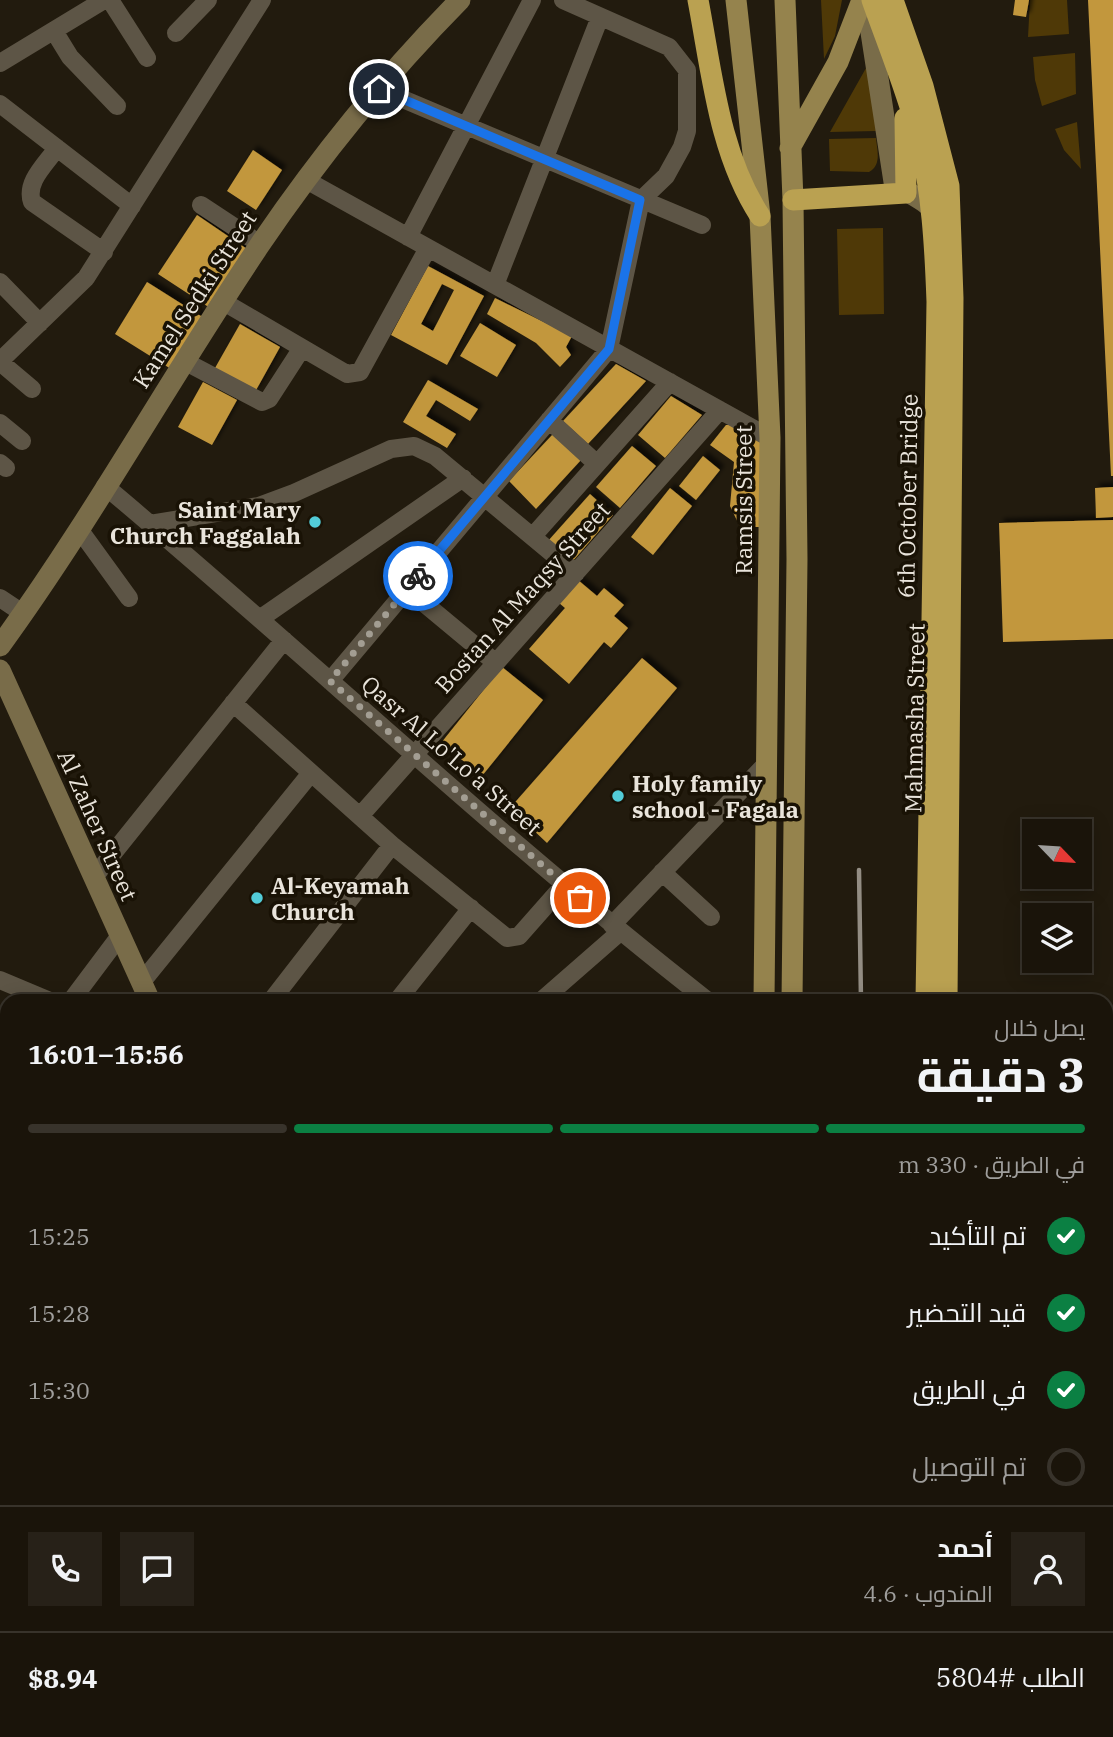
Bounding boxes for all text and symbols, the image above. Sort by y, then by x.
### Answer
pin [349,59,409,119]
icon: home [360,70,398,108]
street label: Kamel Sedki Street [125,205,263,393]
street label: 6th October Bridge [890,394,924,598]
street label: Ramsis Street [728,425,758,575]
place label: Saint Mary Church Faggalah [110,494,301,550]
street label: Bostan Al Maqsy Street [428,495,616,699]
marker: Saint Mary Church Faggalah [307,514,323,530]
courier [383,541,453,611]
icon: bike [399,557,437,595]
street label: Mahmasha Street [897,623,931,813]
street label: Qasr Al Lo'Lo'a Street [356,668,548,842]
street label: Al Zaher Street [51,745,145,905]
place label: Holy family school - Fagala [632,768,799,824]
marker: Holy family school - Fagala [610,788,626,804]
north arrow [1022,819,1092,889]
map controls [1022,819,1092,973]
pin [550,868,610,928]
place label: Al-Keyamah Church [271,870,410,926]
icon: bag [561,879,599,917]
marker: Al-Keyamah Church [249,890,265,906]
button: layers [1022,903,1092,973]
text: يصل خلال [994,1012,1085,1042]
text: 15:56–16:01 [28,1037,184,1071]
text: 3 دقيقة [917,1045,1085,1105]
text: في الطريق · 330 m [898,1149,1085,1179]
icon: check [1047,1217,1085,1255]
text: تم التأكيد [929,1218,1026,1252]
text: 15:25 [28,1221,90,1251]
icon: check [1047,1294,1085,1332]
text: قيد التحضير [908,1295,1026,1329]
text: 15:28 [28,1298,90,1328]
icon: check [1047,1371,1085,1409]
text: في الطريق [913,1372,1026,1406]
text: 15:30 [28,1375,90,1405]
text: تم التوصيل [912,1449,1026,1483]
text: أحمد [937,1530,993,1564]
button: phone [28,1532,102,1606]
button: chat [120,1532,194,1606]
button: person [1011,1532,1085,1606]
text: المندوب · 4.6 [863,1578,993,1608]
text: الطلب #5804 [936,1660,1085,1694]
text: $8.94 [28,1661,98,1695]

